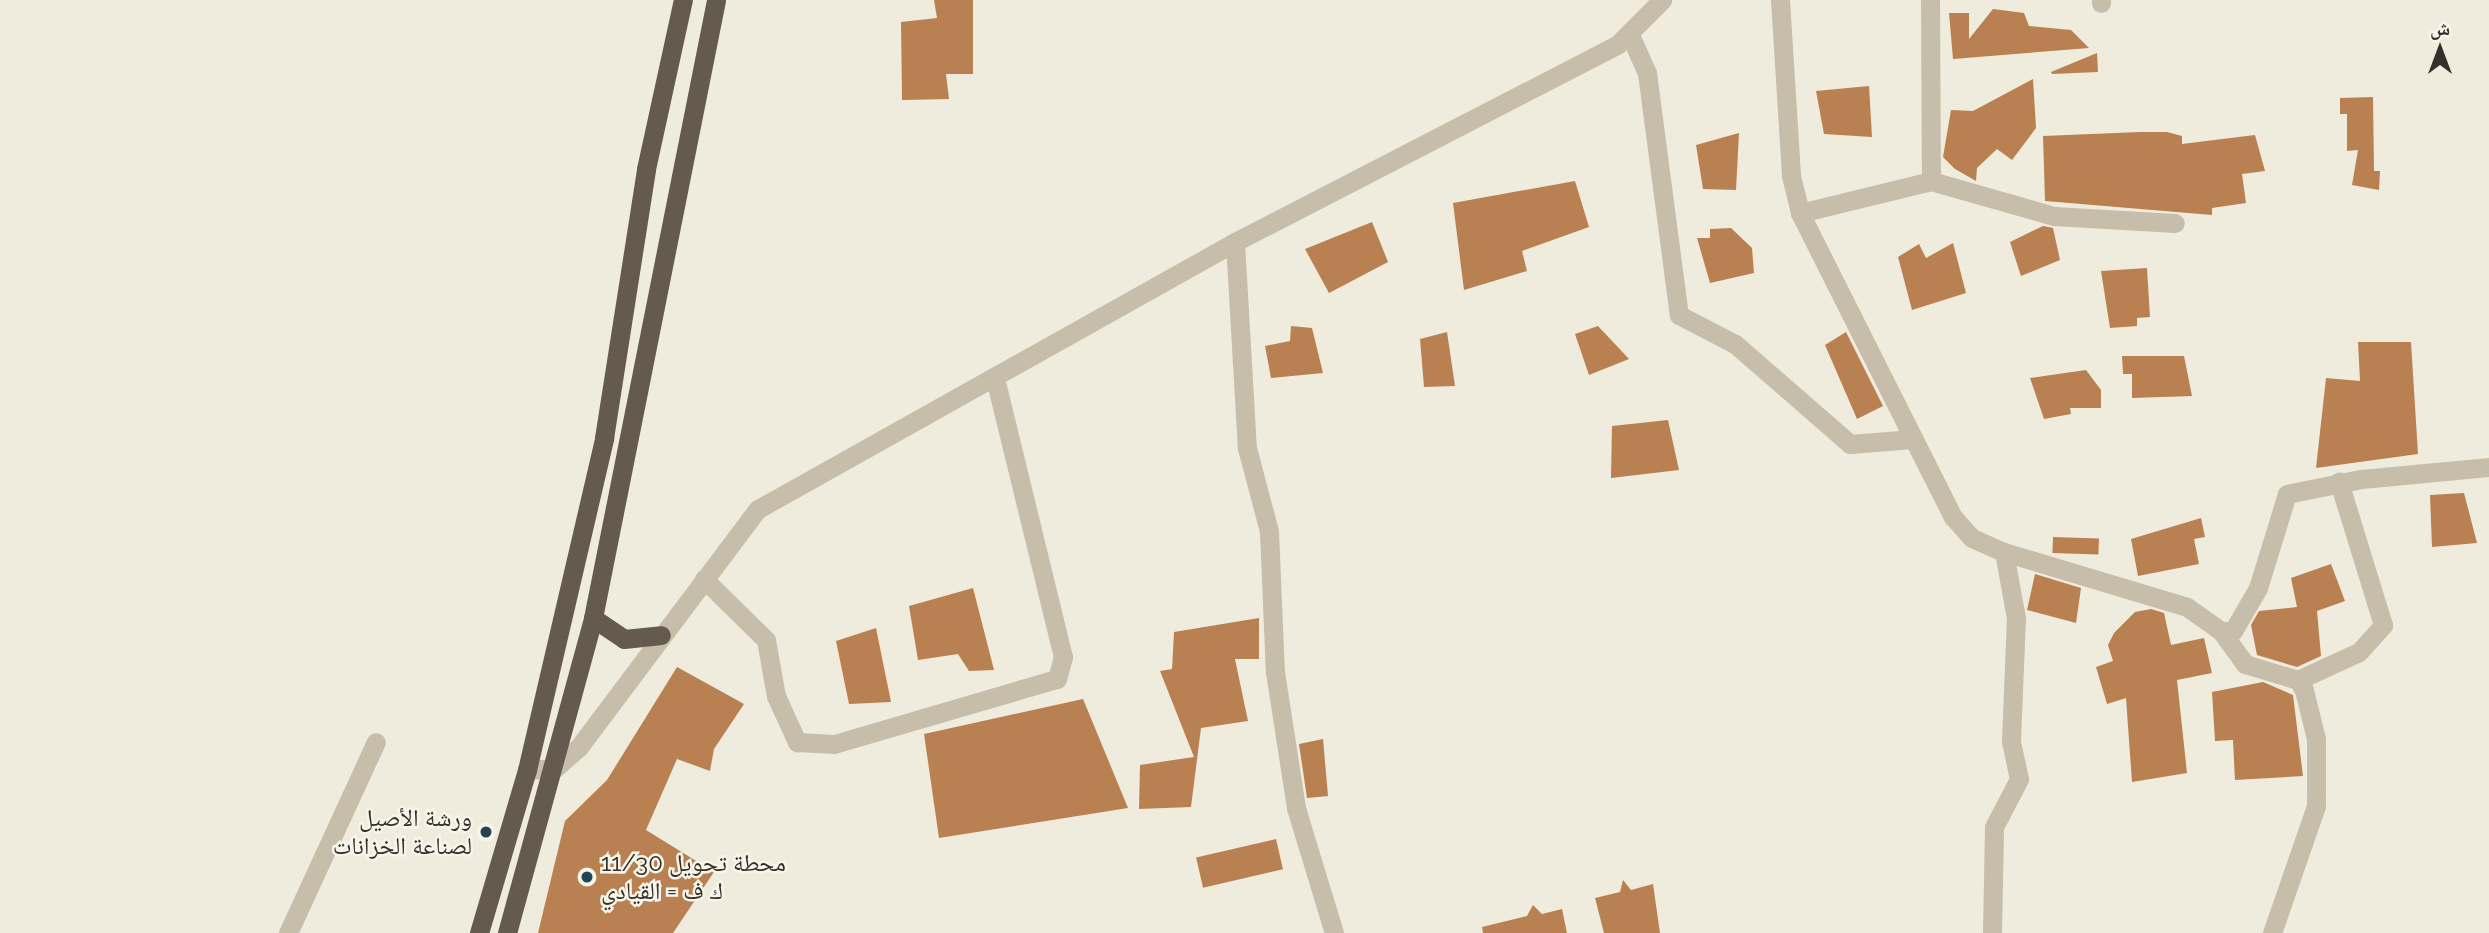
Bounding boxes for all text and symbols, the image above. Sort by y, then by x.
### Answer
north arrow [2405,14,2475,84]
text: ش [2430,17,2450,39]
place label: ورشة الأصيل لصناعة الخزانات [333,804,472,860]
marker: ورشة الأصيل لصناعة الخزانات [478,824,494,840]
place label: محطة تحويل 11/30 ك ف = القيادي [601,849,786,905]
marker: محطة تحويل 11/30 ك ف = القيادي [579,869,595,885]

